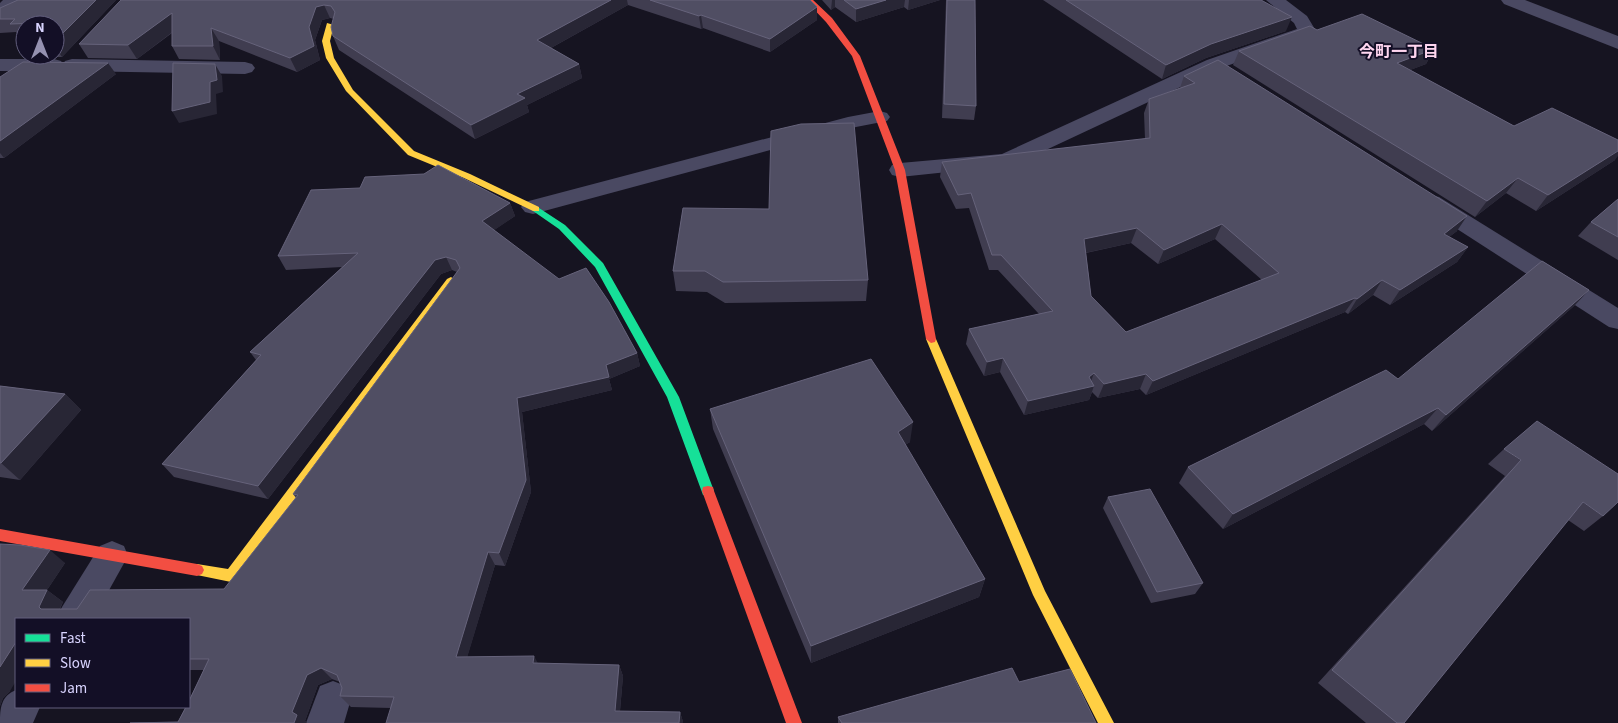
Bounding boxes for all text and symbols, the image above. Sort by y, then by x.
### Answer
north arrow [15,15,65,65]
text: N [35,18,45,38]
district label: 今町一丁目 [1359,41,1439,63]
legend [15,618,190,708]
text: Fast [60,628,86,649]
text: Slow [60,653,91,674]
text: Jam [60,678,87,699]

